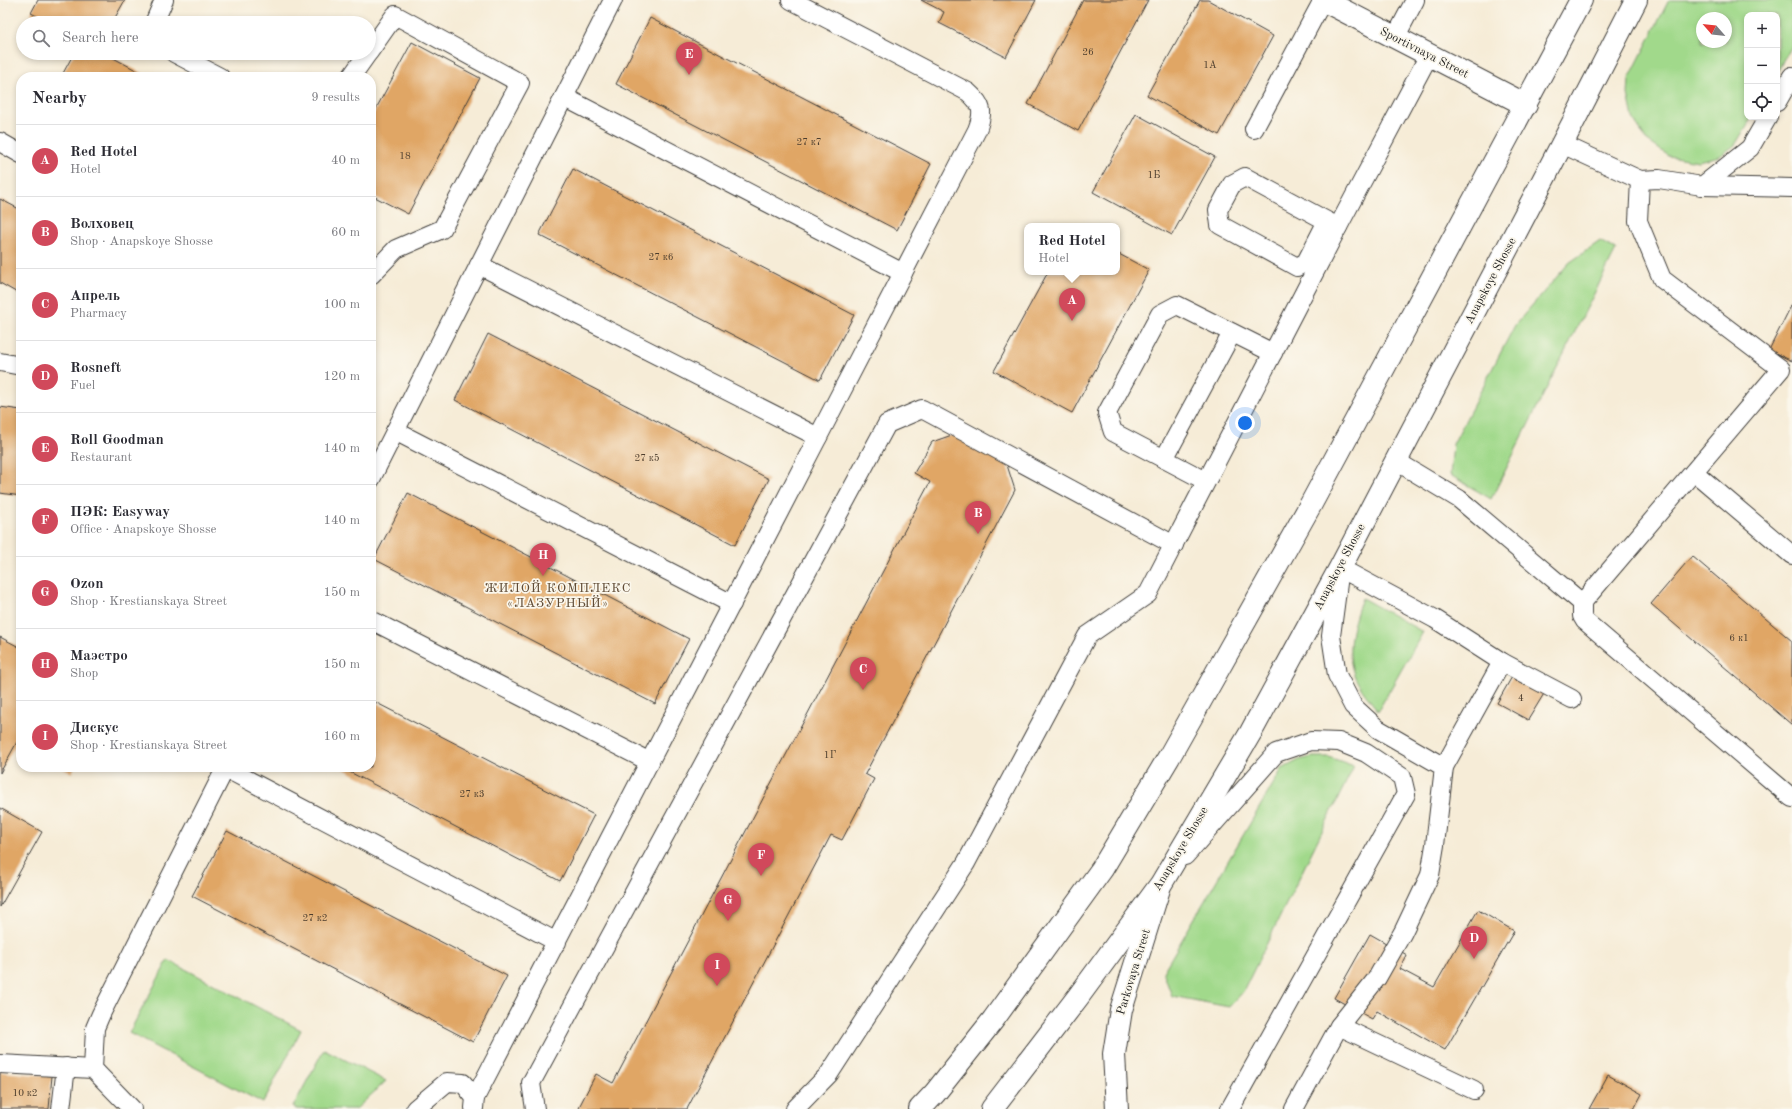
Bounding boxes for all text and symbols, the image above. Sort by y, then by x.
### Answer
north arrow [1696,12,1732,48]
map controls [1744,12,1780,120]
button: + [1744,12,1780,48]
search box [16,16,376,60]
street label: Sportivnaya Street [1378,25,1470,81]
icon: search [30,27,52,49]
text: Search here [62,31,139,46]
pin: E [676,42,702,75]
house number: 26 [1082,47,1094,57]
button: − [1744,48,1780,84]
house number: 1А [1203,60,1217,70]
button: locate [1744,84,1780,120]
text: Nearby [32,90,87,107]
text: 9 results [311,91,360,104]
house number: 27 к7 [796,137,822,147]
text: Red Hotel [70,145,137,160]
house number: 18 [399,151,411,161]
text: A [40,154,50,167]
text: 40 m [331,154,360,167]
text: Hotel [70,163,101,176]
house number: 1Б [1148,170,1160,180]
text: Волховец [70,217,134,232]
popup [1024,223,1120,275]
text: B [40,226,50,239]
text: 60 m [331,226,360,239]
text: Red Hotel [1038,234,1106,249]
text: Shop · Anapskoye Shosse [70,235,213,248]
street label: Anapskoye Shosse [1463,236,1519,326]
house number: 27 к6 [648,252,674,262]
text: Hotel [1038,252,1069,265]
pin: A [1059,288,1085,321]
text: Апрель [70,289,120,304]
text: C [41,298,49,311]
text: 100 m [323,298,360,311]
text: Pharmacy [70,307,127,320]
text: Rosneft [70,361,121,376]
text: D [40,370,50,383]
text: 120 m [323,370,360,383]
text: Fuel [70,379,95,392]
your location [1235,413,1255,433]
text: Roll Goodman [70,433,164,448]
text: E [41,442,49,455]
text: 140 m [323,442,360,455]
text: Restaurant [70,451,132,464]
house number: 27 к5 [634,453,660,463]
pin: B [965,501,991,534]
text: ПЭК: Easyway [70,505,170,520]
text: F [41,514,49,527]
text: 140 m [323,514,360,527]
street label: Anapskoye Shosse [1312,522,1368,612]
text: Office · Anapskoye Shosse [70,523,217,536]
pin: H [530,543,556,576]
text: Ozon [70,577,103,592]
district label: ЖИЛОЙ КОМПЛЕКС «ЛАЗУРНЫЙ» [485,580,631,610]
text: G [40,586,50,599]
text: 150 m [323,586,360,599]
text: Shop · Krestianskaya Street [70,595,227,608]
house number: 6 к1 [1729,633,1749,643]
text: Маэстро [70,649,128,664]
pin: C [850,657,876,690]
text: H [40,658,50,671]
text: 150 m [323,658,360,671]
text: Shop [70,667,98,680]
house number: 4 [1518,693,1524,703]
text: Дискус [70,721,119,736]
text: I [42,730,48,743]
text: 160 m [323,730,360,743]
text: Shop · Krestianskaya Street [70,739,227,752]
house number: 1Г [824,750,836,760]
house number: 27 к3 [459,789,485,799]
street label: Anapskoye Shosse [1151,804,1211,893]
pin: F [748,843,774,876]
pin: G [715,888,741,921]
house number: 27 к2 [302,913,328,923]
pin: D [1461,926,1487,959]
street label: Parkovaya Street [1115,928,1153,1016]
pin: I [704,953,730,986]
house number: 10 к2 [12,1088,38,1098]

